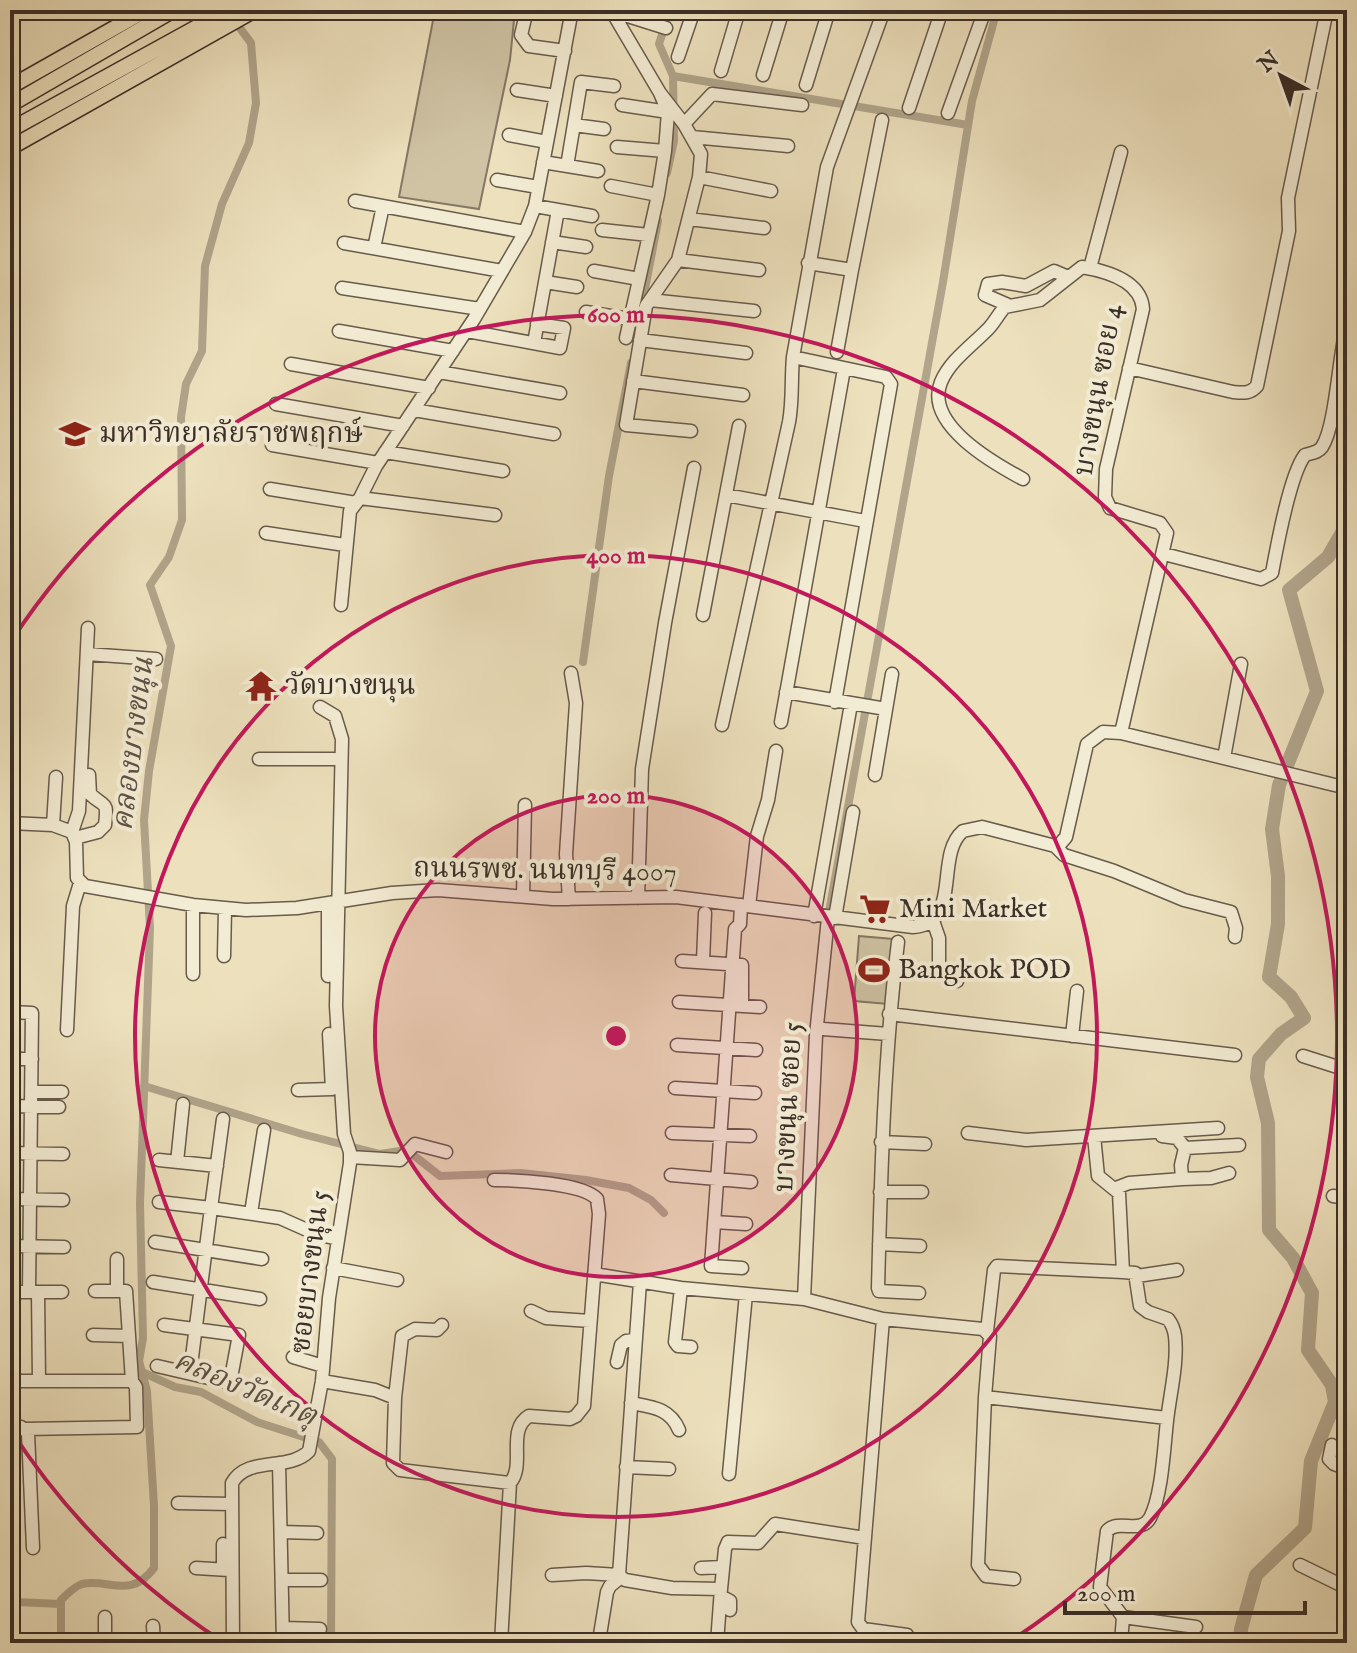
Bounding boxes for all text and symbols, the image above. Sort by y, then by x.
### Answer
north arrow [1241,36,1321,116]
text: N [1252,46,1286,80]
text: 600 m [587,300,645,331]
street label: บางขนุน ซอย 4 [1067,301,1131,479]
place label: มหาวิทยาลัยราชพฤกษ์ [99,416,363,452]
school or university icon: มหาวิทยาลัยราชพฤกษ์ [58,417,92,451]
text: 400 m [586,541,646,572]
water label: คลองบางขนุน [105,655,164,833]
temple icon: วัดบางขนุน [244,669,278,703]
place label: วัดบางขนุน [285,669,415,704]
text: 200 m [587,781,646,812]
street label: ถนนรพช. นนทบุรี 4007 [413,851,677,891]
supermarket icon: Mini Market [858,892,892,926]
place label: Mini Market [899,892,1048,927]
sports icon: Bangkok POD [857,953,891,987]
place label: Bangkok POD [898,953,1071,988]
street label: บางขนุน ซอย 5 [767,1021,811,1193]
centre of rings [602,1022,630,1050]
street label: ซอยบางขนุน 5 [284,1188,338,1356]
water label: คลองวัดเกตุ [168,1342,323,1436]
scale bar [1065,1565,1305,1615]
text: 200 m [1077,1579,1136,1610]

